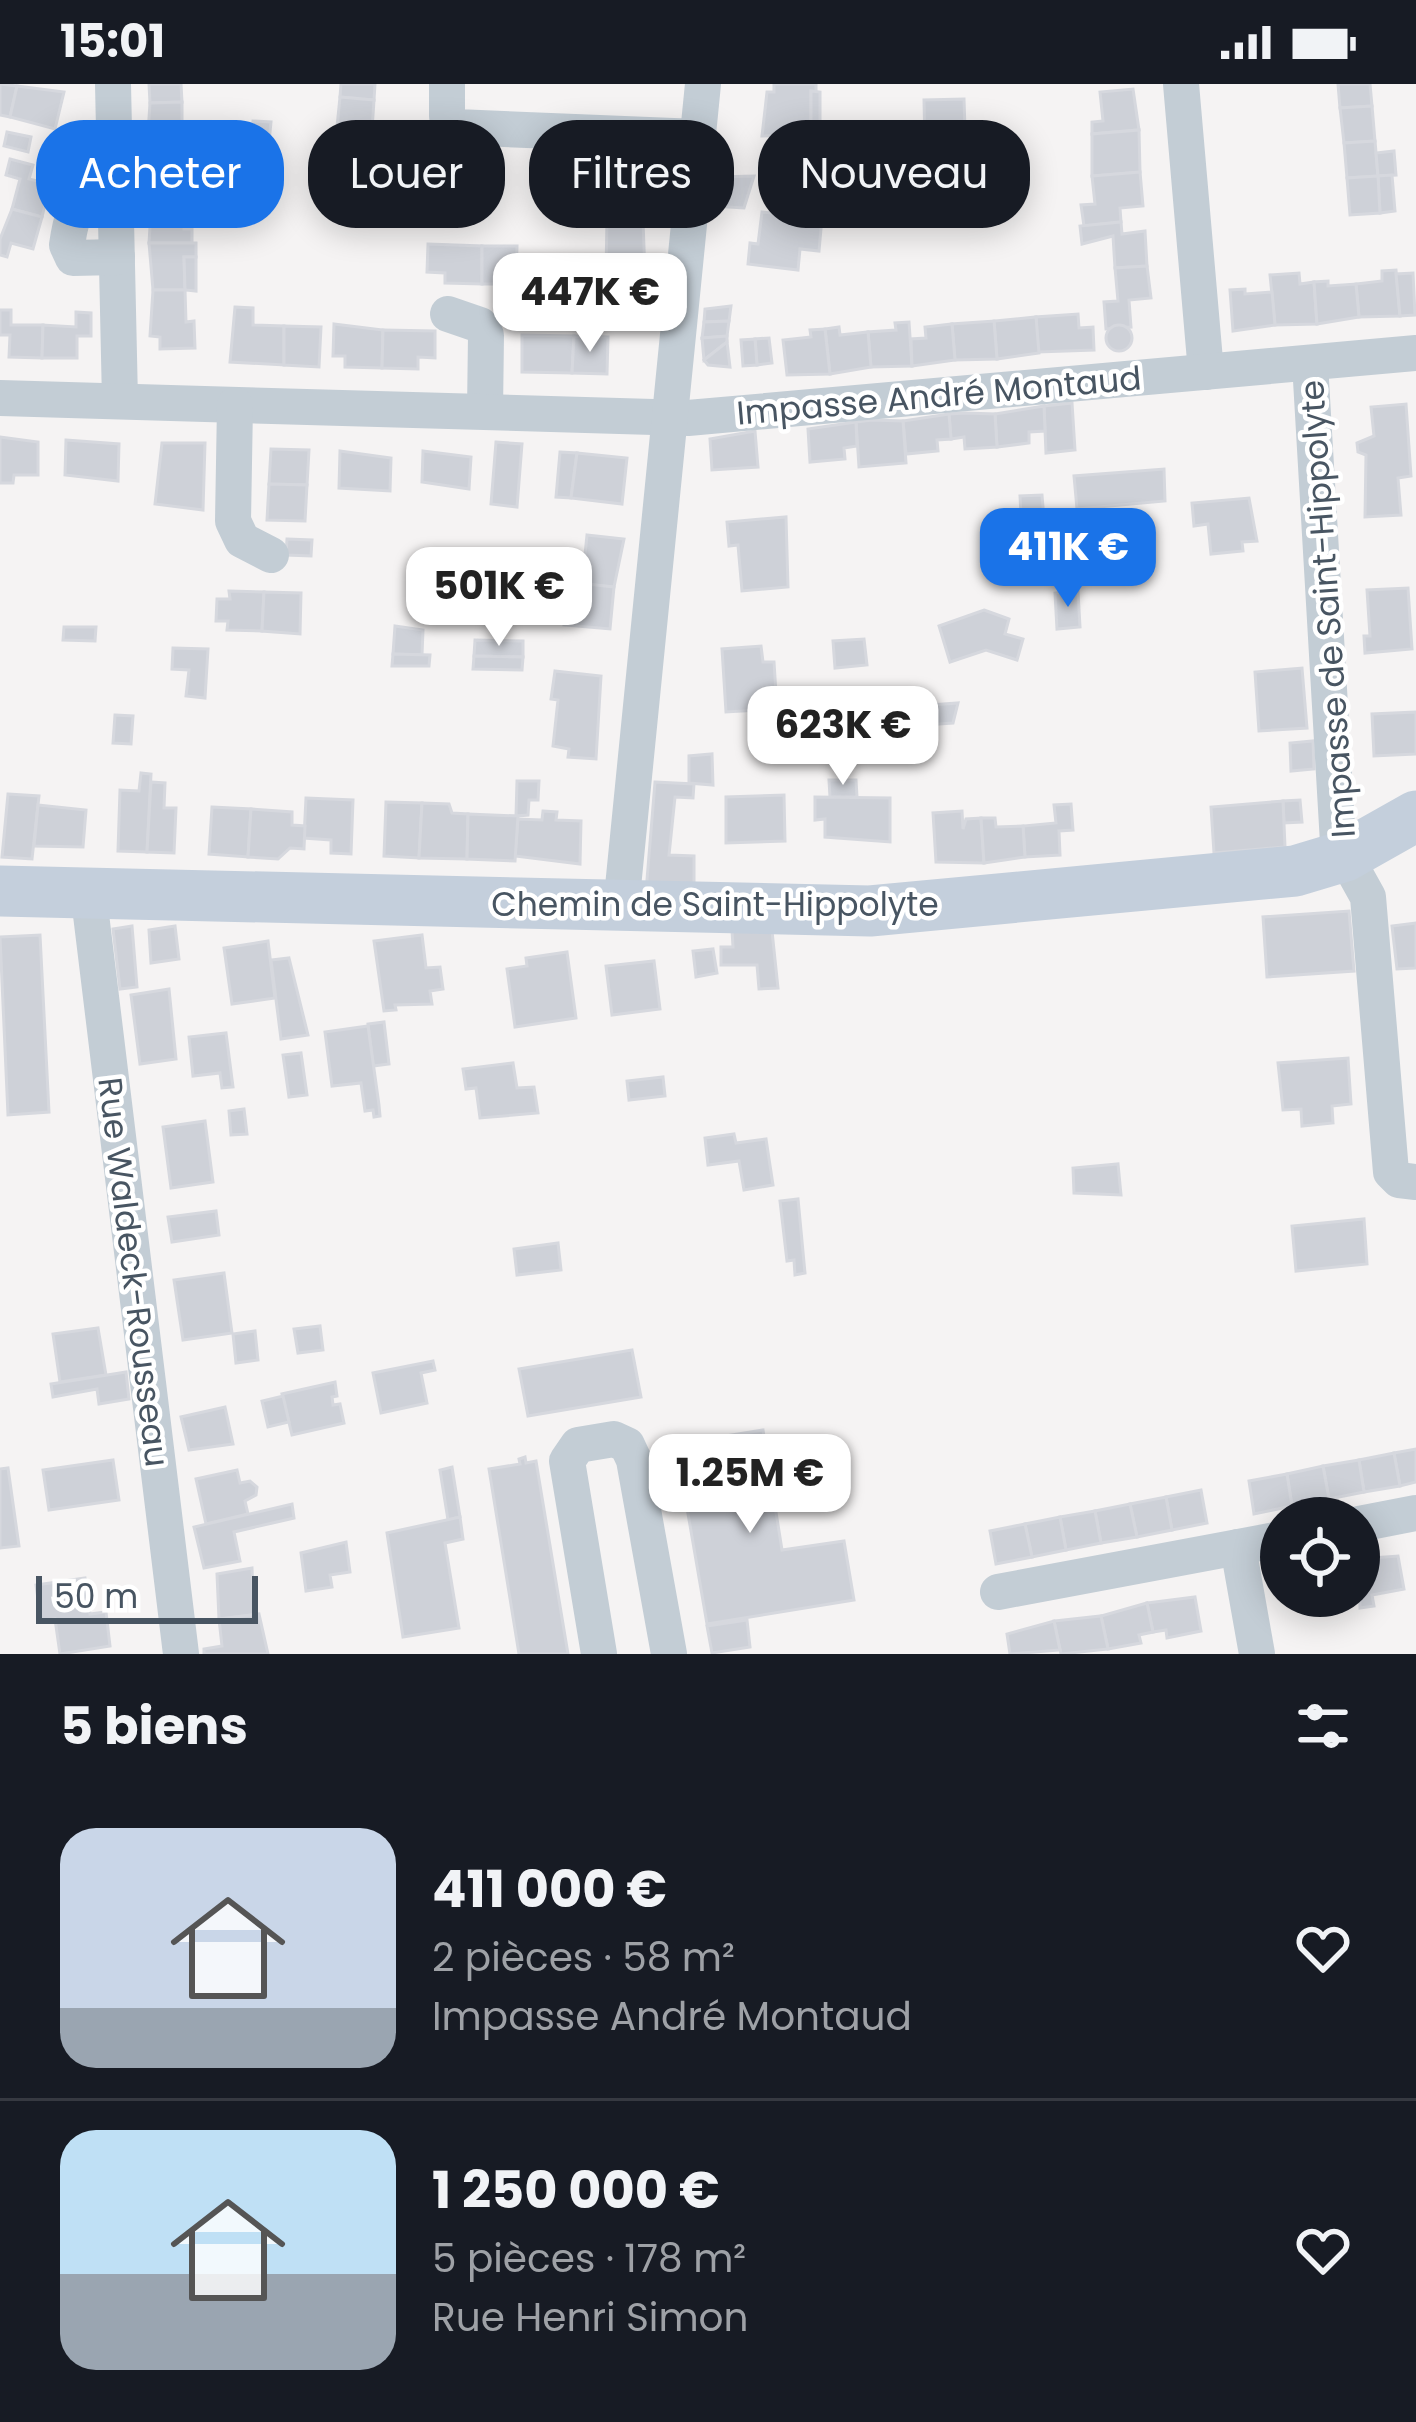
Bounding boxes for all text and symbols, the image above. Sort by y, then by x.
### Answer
text: 15:01 [60,10,165,73]
chip: Acheter [36,120,284,228]
chip: Louer [308,120,505,228]
chip: Filtres [529,120,734,228]
chip: Nouveau [758,120,1030,228]
pin: 447K € [492,253,688,355]
text: 447K € [520,264,660,319]
street label: Impasse André Montaud [735,354,1143,437]
street label: Impasse de Saint-Hippolyte [1288,378,1367,840]
pin: 411K € [970,508,1166,610]
text: 411K € [1007,519,1129,574]
pin: 501K € [401,547,597,649]
text: 501K € [433,558,565,613]
pin: 623K € [745,686,941,788]
text: 623K € [774,697,912,752]
street label: Chemin de Saint-Hippolyte [491,881,939,928]
street label: Rue Waldeck-Rousseau [86,1075,181,1469]
pin: 1.25M € [639,1434,861,1536]
text: 1.25M € [676,1445,824,1500]
map controls [1260,1497,1380,1617]
button: locate [1260,1497,1380,1617]
scale bar [36,1570,258,1623]
text: 50 m [54,1573,138,1620]
text: 5 biens [60,1690,248,1762]
icon: filters [1290,1693,1356,1759]
text: 411 000 € [432,1853,667,1925]
icon: home [156,1876,300,2020]
icon: heart [1290,1915,1356,1981]
text: 2 pièces · 58 m² [432,1930,735,1985]
text: Impasse André Montaud [432,1989,912,2044]
text: 1 250 000 € [432,2154,720,2226]
icon: home [156,2178,300,2322]
icon: heart [1290,2217,1356,2283]
text: 5 pièces · 178 m² [432,2231,746,2286]
text: Rue Henri Simon [432,2290,749,2345]

